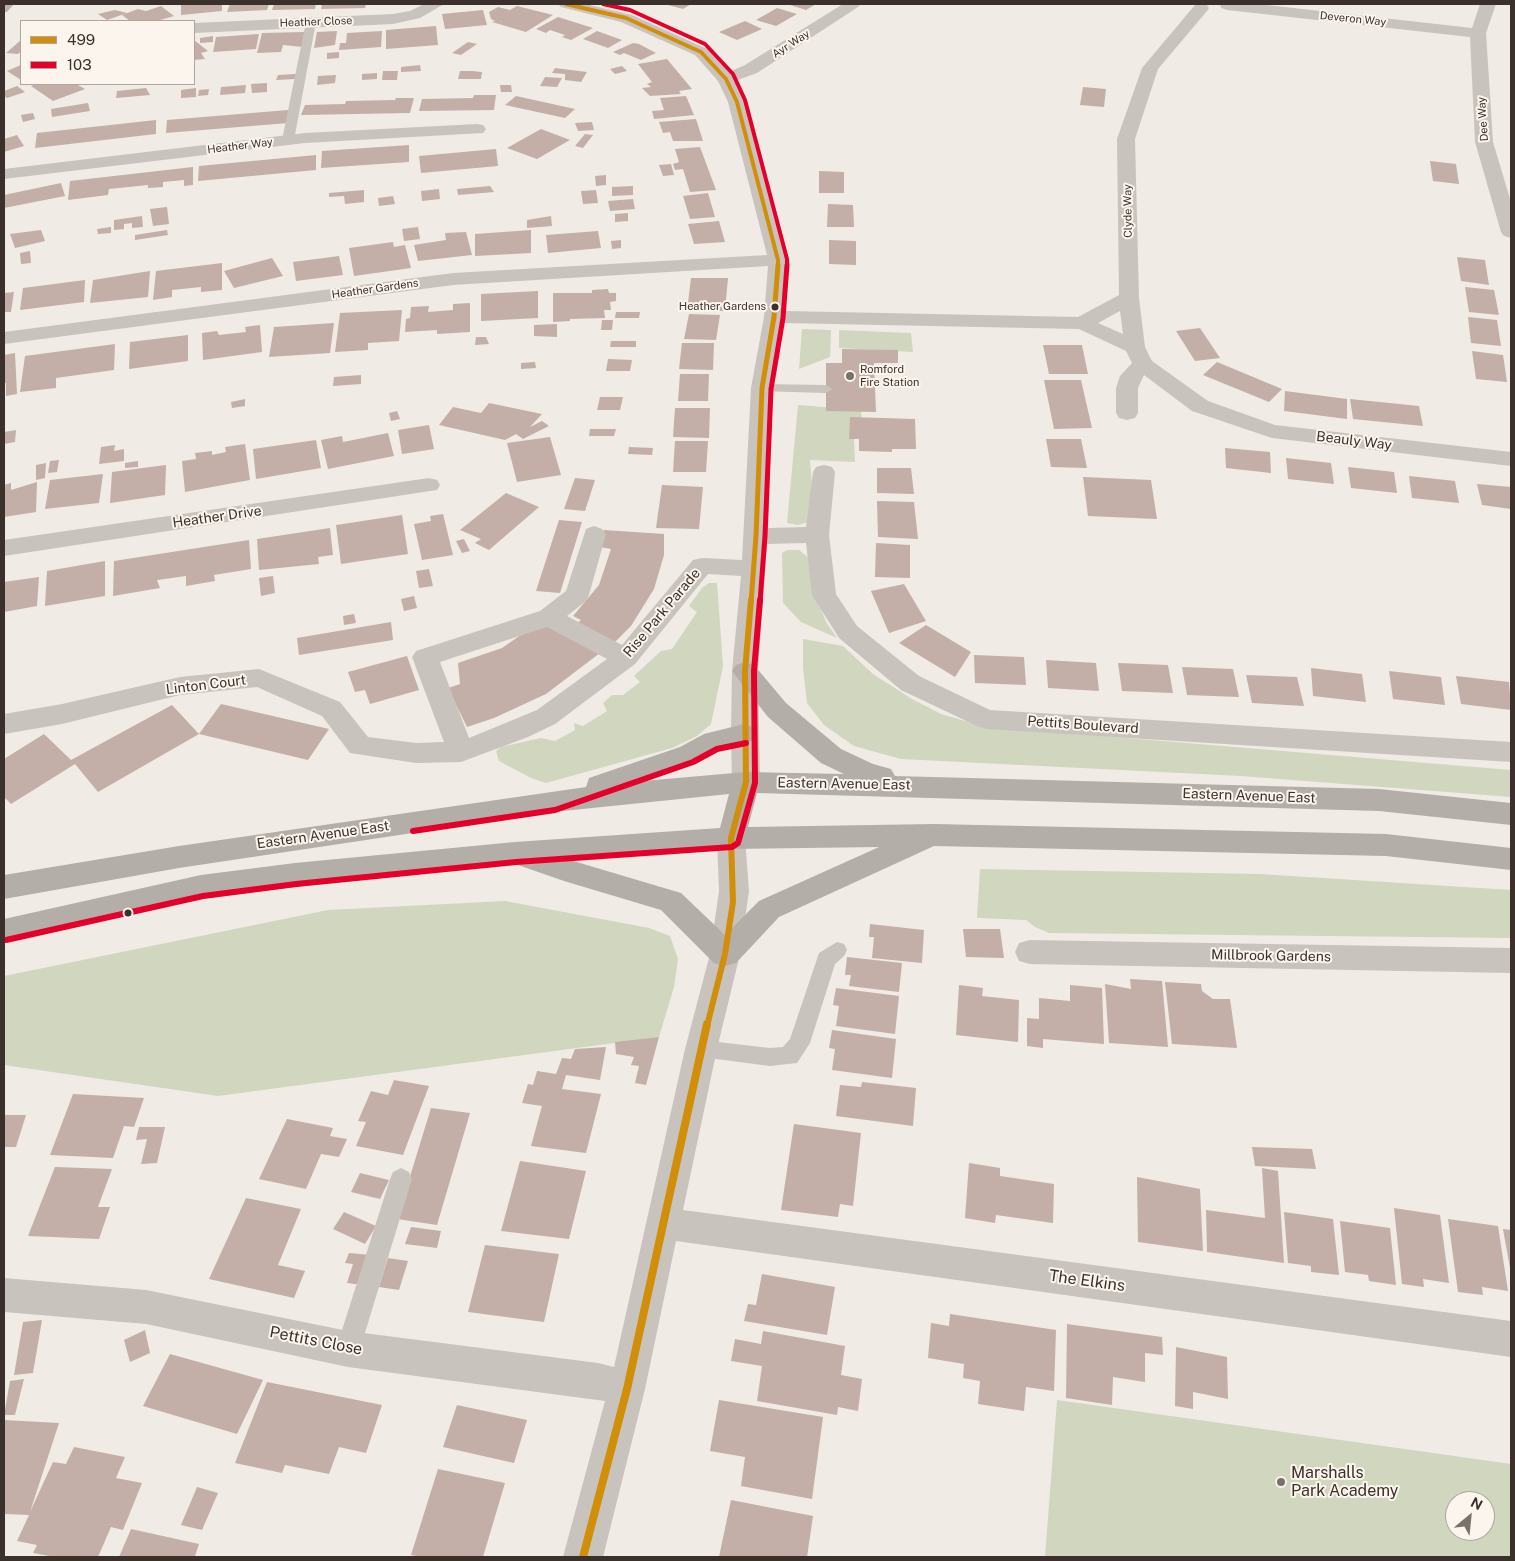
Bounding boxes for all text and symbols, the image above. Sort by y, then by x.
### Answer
street label: Deveron Way [1319,9,1387,29]
street label: Heather Close [279,14,353,30]
legend [20,20,195,85]
street label: Ayr Way [770,27,812,61]
text: 499 [67,31,95,48]
text: 103 [67,56,92,73]
street label: Dee Way [1475,96,1491,142]
street label: Heather Way [206,135,274,157]
street label: Clyde Way [1121,184,1135,238]
street label: Heather Gardens [331,276,419,302]
place label: Heather Gardens [679,300,766,314]
marker: Heather Gardens [770,302,780,312]
place label: Romford Fire Station [860,363,919,389]
marker: Romford Fire Station [844,370,856,382]
street label: Beauly Way [1315,428,1393,454]
street label: Heather Drive [171,502,263,532]
street label: Rise Park Parade [620,565,704,661]
street label: Linton Court [165,672,247,698]
street label: Pettits Boulevard [1027,713,1139,737]
street label: Eastern Avenue East [777,774,911,794]
street label: Eastern Avenue East [1182,785,1316,807]
street label: Eastern Avenue East [256,817,390,853]
unlabelled marker [123,908,133,918]
street label: Millbrook Gardens [1211,947,1331,965]
street label: The Elkins [1048,1266,1126,1296]
street label: Pettits Close [268,1323,364,1359]
place label: Marshalls Park Academy [1291,1463,1398,1501]
marker: Marshalls Park Academy [1275,1476,1287,1488]
north arrow [1445,1491,1495,1541]
text: N [1468,1494,1485,1513]

